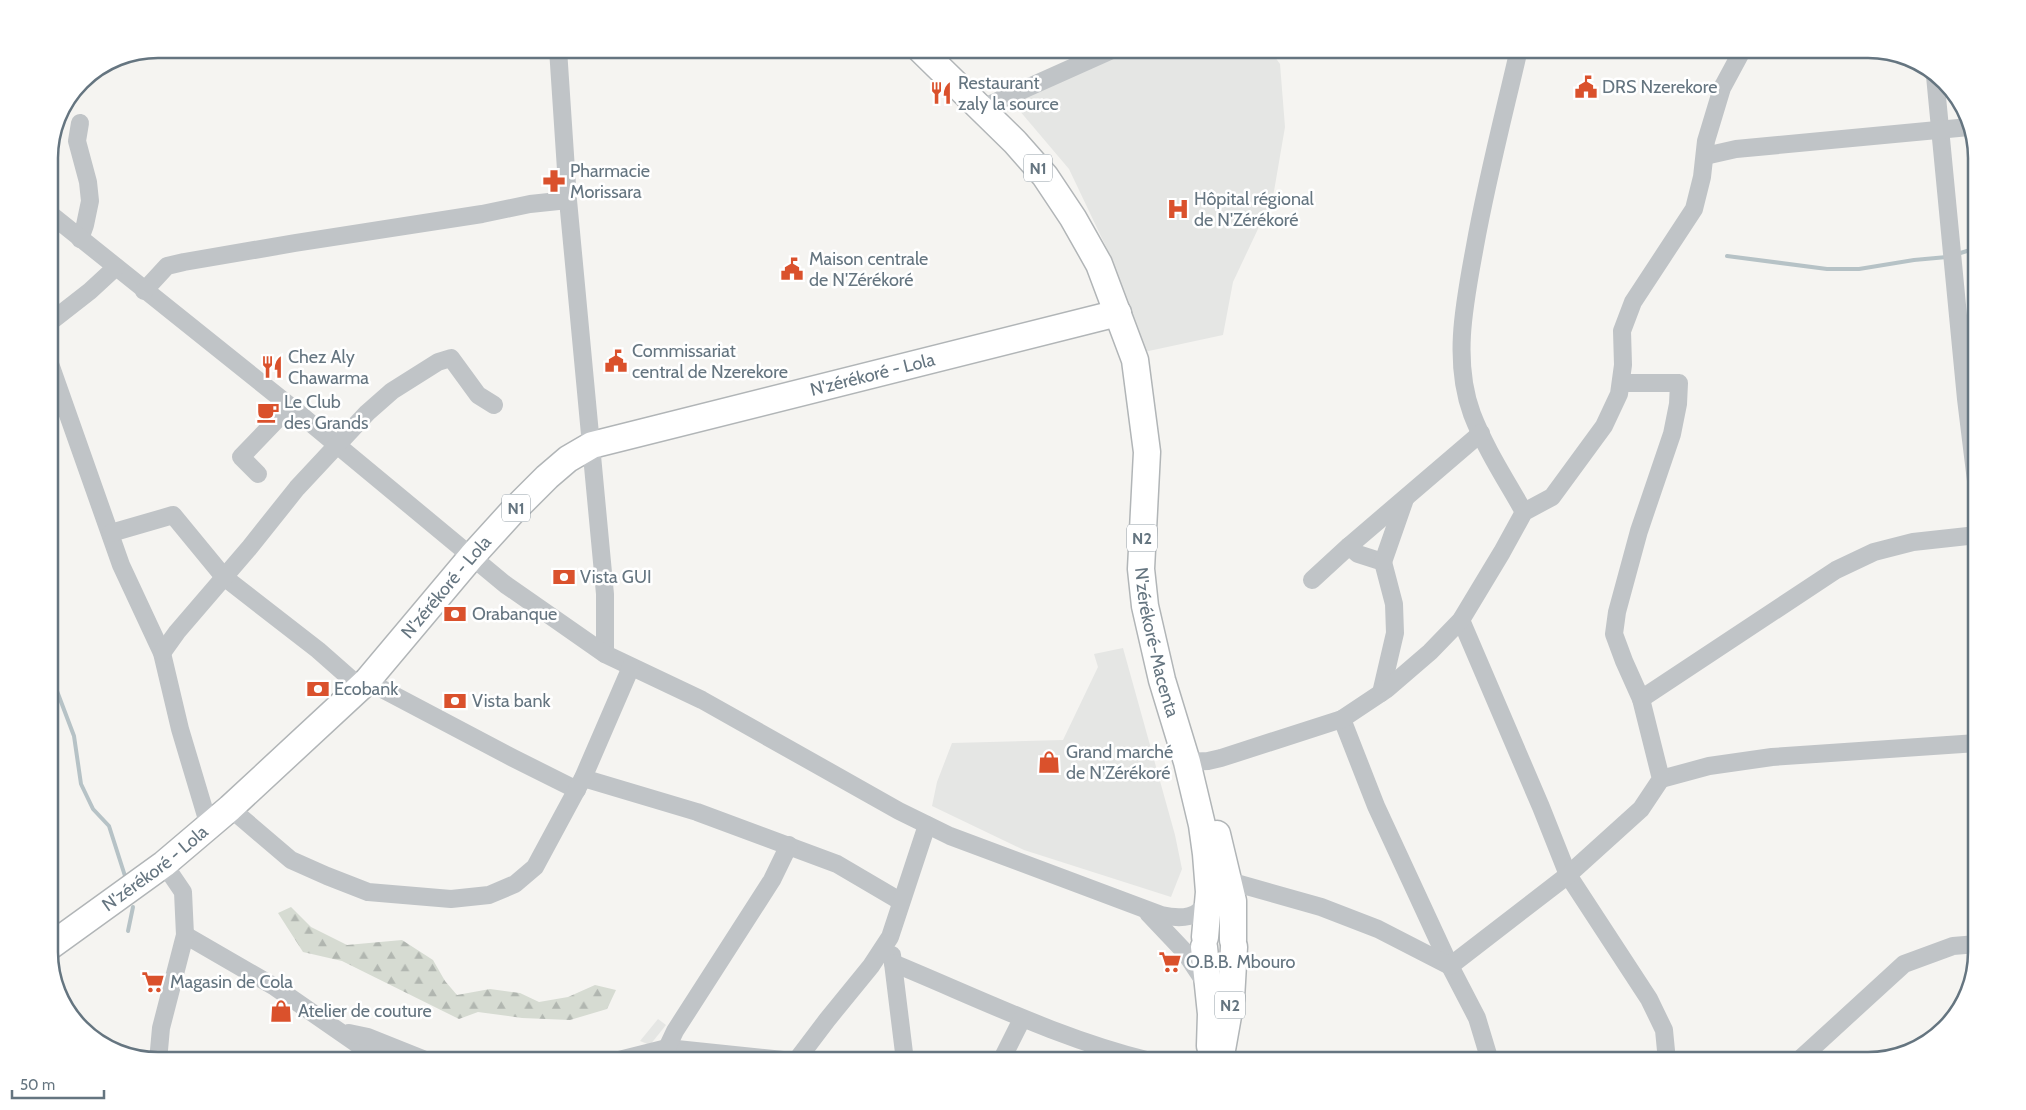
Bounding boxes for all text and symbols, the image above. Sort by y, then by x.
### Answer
place label: Restaurant zaly la source [958,72,1059,115]
public building icon: DRS Nzerekore [1573,74,1599,100]
place label: DRS Nzerekore [1602,76,1717,98]
restaurant icon: Restaurant zaly la source [928,80,954,106]
road number: N1 [1024,154,1052,182]
place label: Pharmacie Morissara [570,160,650,203]
pharmacy icon: Pharmacie Morissara [541,168,567,194]
place label: Hôpital régional de N'Zérékoré [1194,188,1315,231]
hospital icon: Hôpital régional de N'Zérékoré [1165,196,1191,222]
place label: Maison centrale de N'Zérékoré [809,248,928,291]
public building icon: Maison centrale de N'Zérékoré [779,256,805,282]
place label: Commissariat central de Nzerekore [632,340,788,383]
place label: Chez Aly Chawarma [288,346,369,389]
public building icon: Commissariat central de Nzerekore [603,348,629,374]
street label: N'zérékoré - Lola [808,348,937,401]
restaurant icon: Chez Aly Chawarma [259,354,285,380]
place label: Le Club des Grands [284,391,368,434]
cafe icon: Le Club des Grands [255,399,281,425]
road number: N1 [502,494,530,522]
road number: N2 [1127,524,1157,552]
street label: N'zérékoré - Lola [397,531,496,643]
bank icon: Vista GUI [551,564,577,590]
place label: Vista GUI [580,566,652,588]
street label: N'zérékoré-Macenta [1130,566,1184,720]
bank icon: Orabanque [442,601,468,627]
place label: Orabanque [472,603,557,625]
bank icon: Ecobank [305,676,331,702]
place label: Ecobank [334,678,399,700]
bank icon: Vista bank [442,688,468,714]
place label: Vista bank [472,690,551,712]
place label: Grand marché de N'Zérékoré [1066,741,1173,784]
shop icon: Grand marché de N'Zérékoré [1036,749,1062,775]
street label: N'zérékoré - Lola [98,820,213,916]
supermarket icon: O.B.B. Mbouro [1157,949,1183,975]
place label: O.B.B. Mbouro [1186,951,1296,973]
supermarket icon: Magasin de Cola [140,969,166,995]
place label: Magasin de Cola [170,971,293,993]
road number: N2 [1215,992,1245,1018]
shop icon: Atelier de couture [268,998,294,1024]
place label: Atelier de couture [298,1000,432,1022]
scale bar [12,1068,105,1100]
text: 50 m [20,1076,55,1094]

